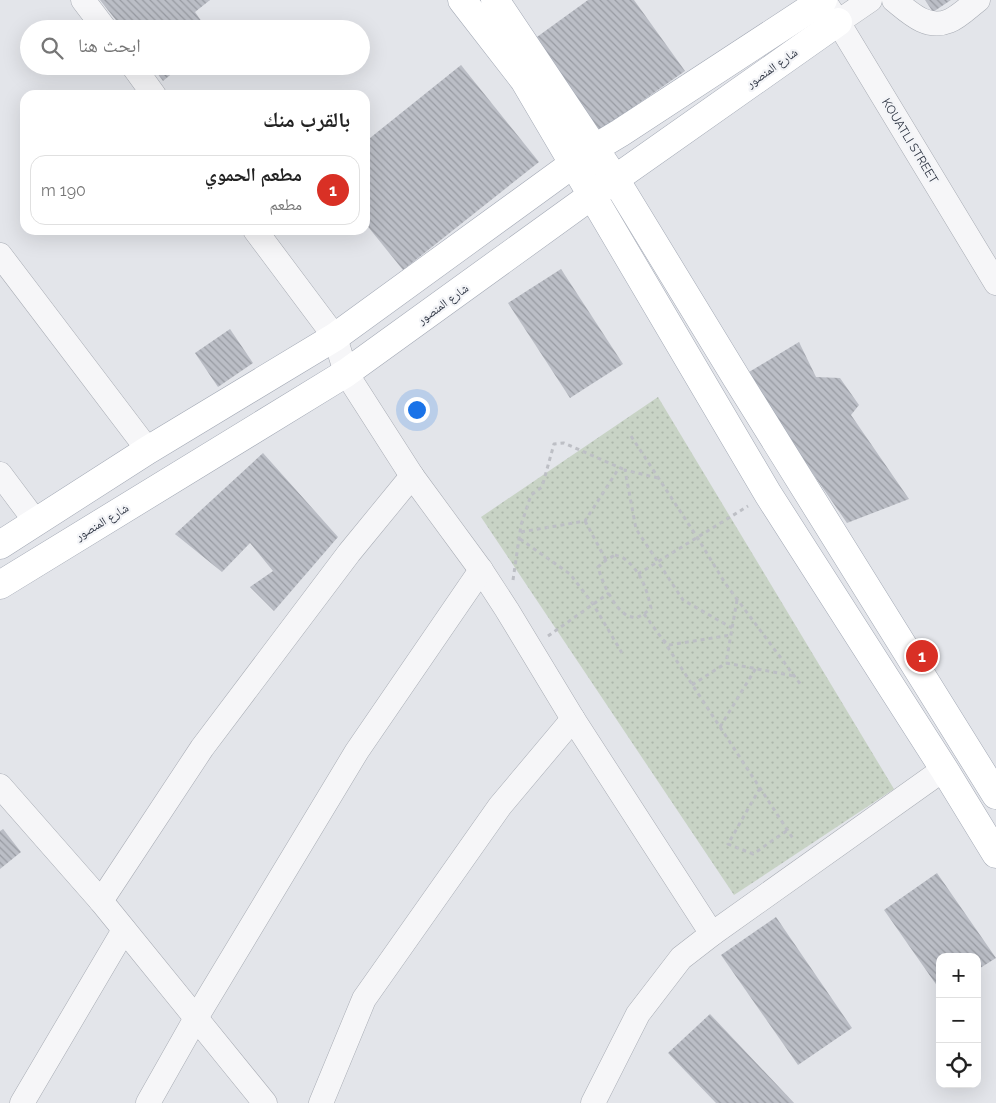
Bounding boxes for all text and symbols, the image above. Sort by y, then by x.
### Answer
search box [20,20,370,75]
icon: search [38,34,66,62]
text: ابحث هنا [78,34,141,56]
street label: شارع المنصور [743,45,801,92]
street label: KOUATLI STREET [879,96,941,187]
text: بالقرب منك [263,107,350,132]
text: مطعم الحموي [205,163,302,185]
text: 190 m [41,181,86,200]
text: 1 [329,181,337,200]
text: مطعم [270,195,302,214]
street label: شارع المنصور [414,281,472,328]
your location [404,397,430,423]
street label: شارع المنصور [72,501,132,545]
pin: 1 [906,637,938,675]
map controls [936,953,981,1088]
button: + [936,953,981,998]
button: − [936,998,981,1043]
button: locate [936,1043,981,1088]

